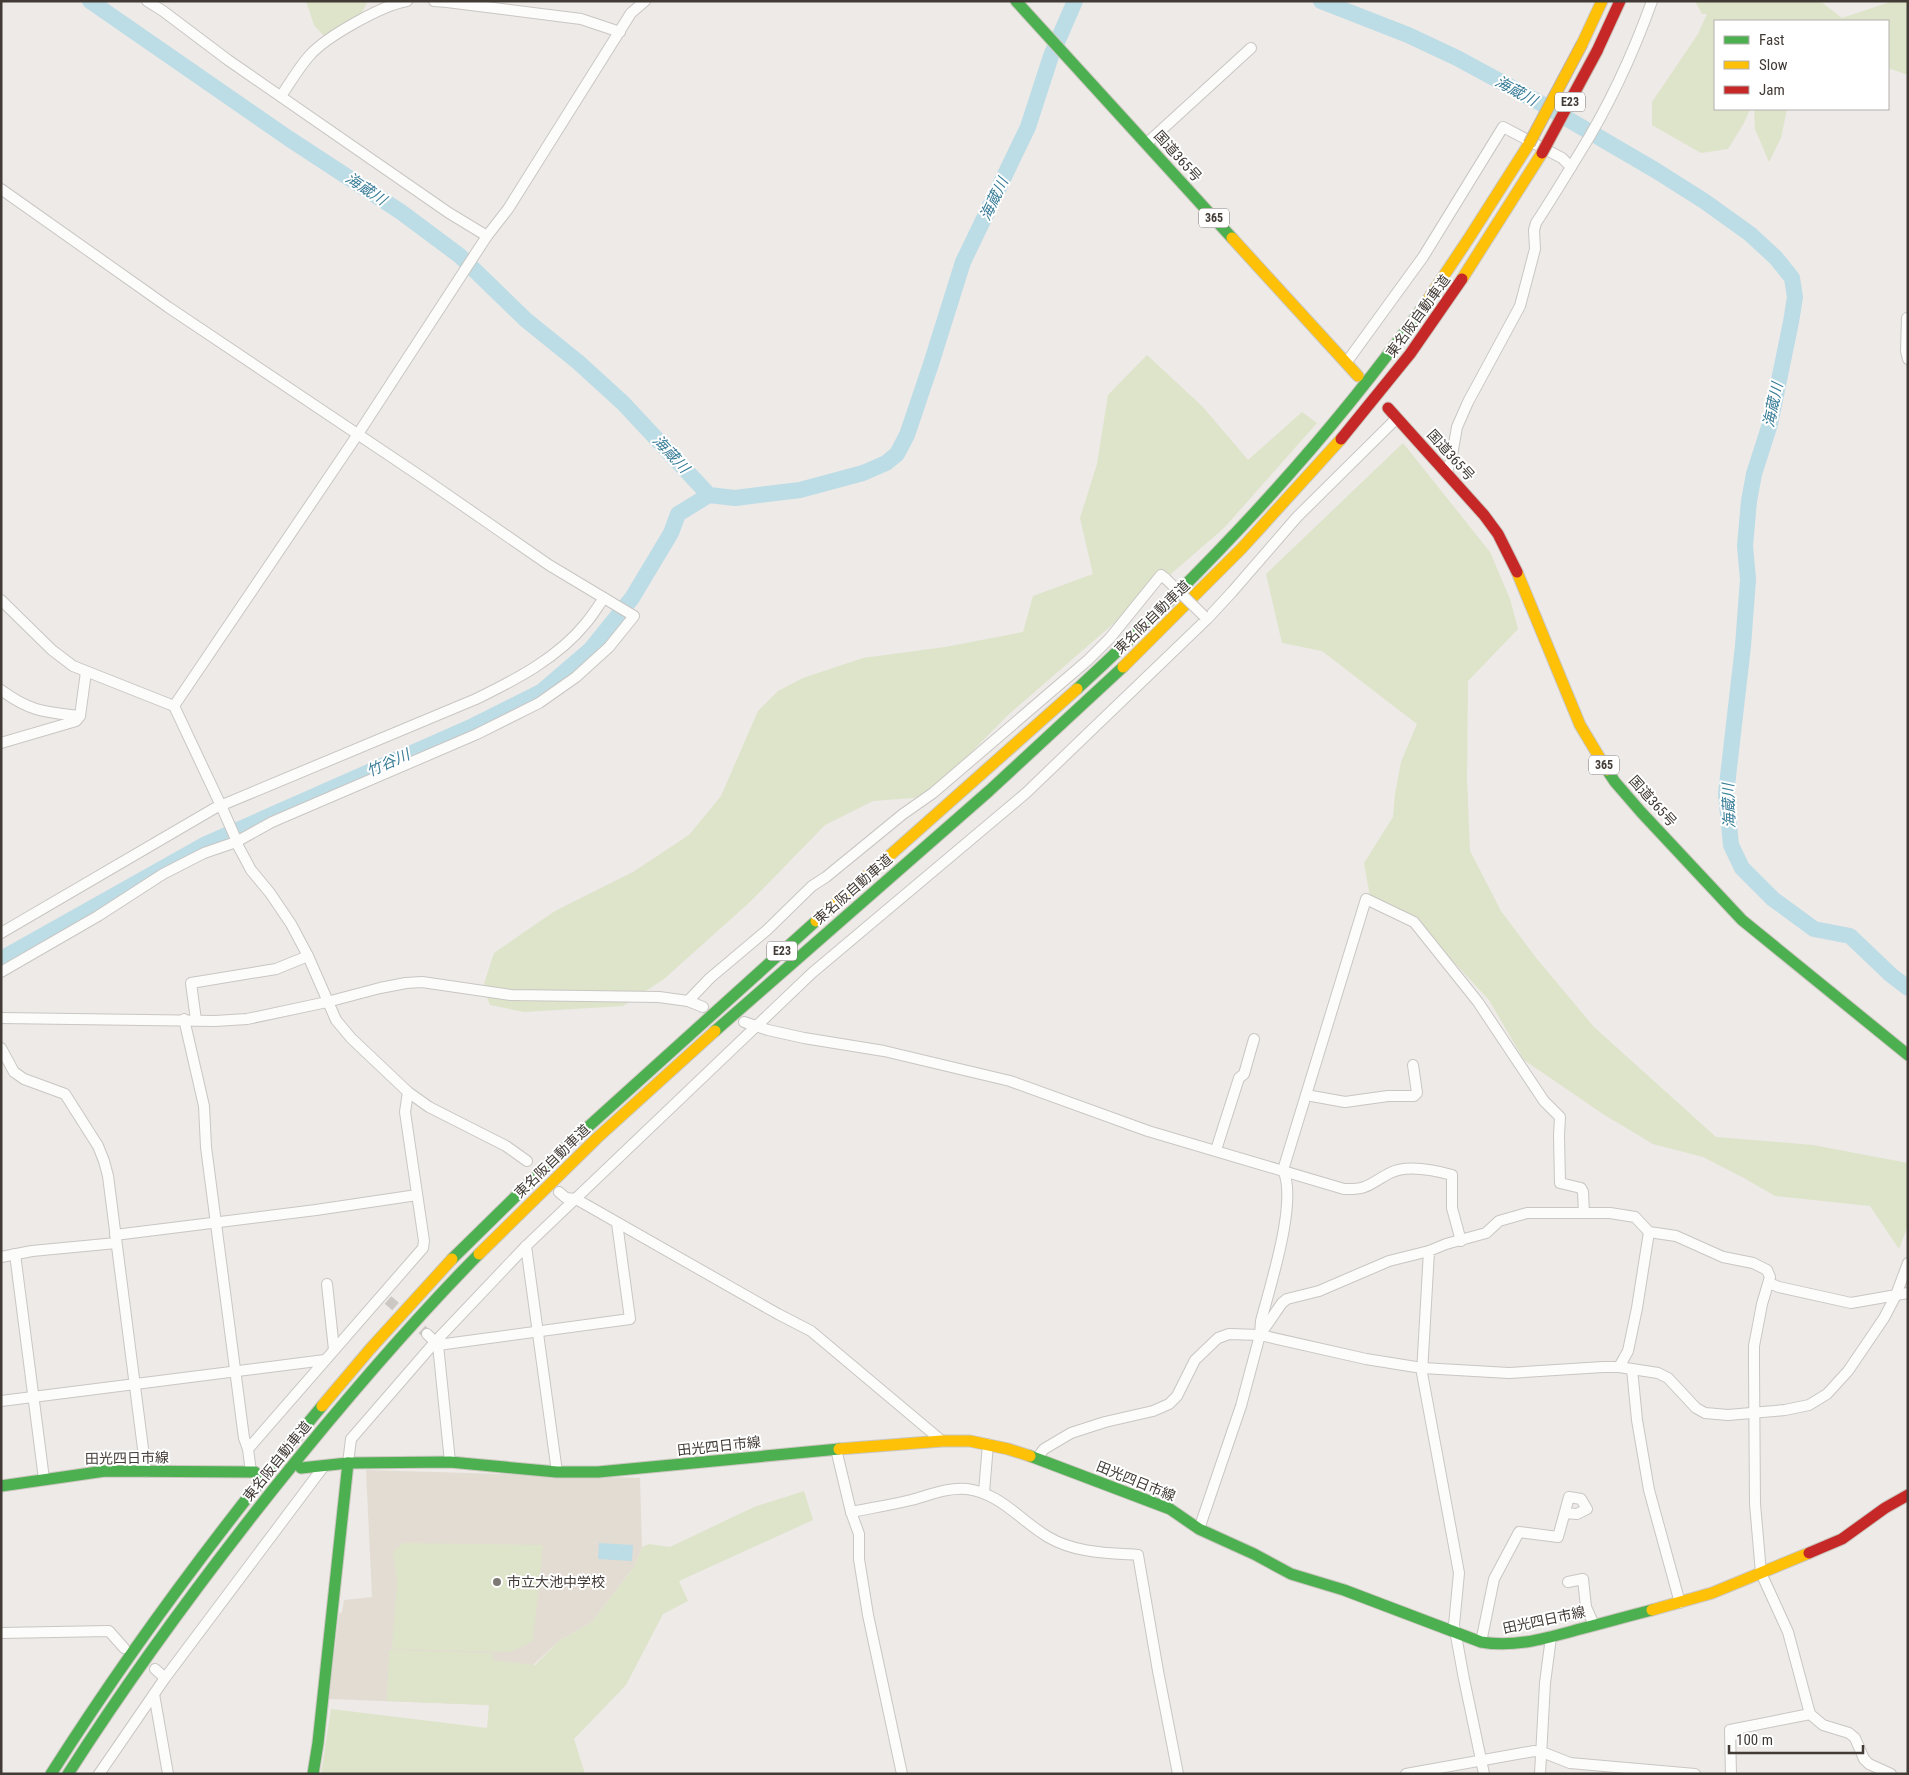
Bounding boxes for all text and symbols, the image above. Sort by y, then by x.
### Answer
legend [1714,20,1889,110]
text: Fast [1759,31,1784,49]
text: Slow [1759,56,1788,74]
water label: 海蔵川 [1492,72,1542,111]
text: Jam [1759,81,1785,99]
road number: E23 [1555,92,1585,111]
street label: 国道365号 [1151,127,1205,185]
water label: 海蔵川 [342,169,391,210]
water label: 海蔵川 [976,173,1013,223]
road number: 365 [1199,208,1229,228]
street label: 東名阪自動車道 [1383,272,1453,360]
water label: 海蔵川 [1760,379,1787,429]
street label: 国道365号 [1424,426,1478,484]
water label: 海蔵川 [649,431,694,478]
street label: 東名阪自動車道 [1111,577,1193,657]
water label: 竹谷川 [364,745,414,780]
road number: 365 [1589,756,1619,774]
street label: 国道365号 [1626,772,1680,830]
water label: 海蔵川 [1719,781,1739,829]
street label: 東名阪自動車道 [811,851,895,927]
road number: E23 [767,941,797,960]
street label: 東名阪自動車道 [511,1121,593,1201]
street label: 東名阪自動車道 [240,1418,314,1504]
street label: 田光四日市線 [676,1434,762,1458]
street label: 田光四日市線 [85,1449,169,1467]
street label: 田光四日市線 [1094,1458,1178,1504]
place label: 市立大池中学校 [507,1574,605,1590]
marker: 市立大池中学校 [491,1576,503,1588]
street label: 田光四日市線 [1501,1603,1587,1637]
scale bar [1729,1722,1863,1754]
text: 100 m [1736,1731,1773,1749]

